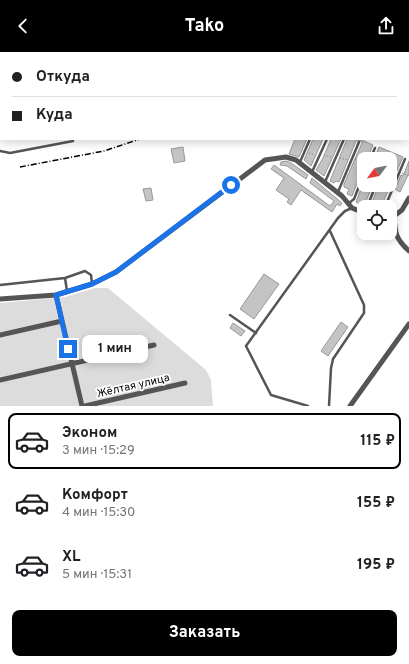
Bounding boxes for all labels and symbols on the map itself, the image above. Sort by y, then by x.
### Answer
north arrow [357,152,397,192]
route start [222,176,240,194]
callout: 1 мин [82,335,148,363]
route end [59,340,77,358]
street label: Жёлтая улица [95,371,171,401]

